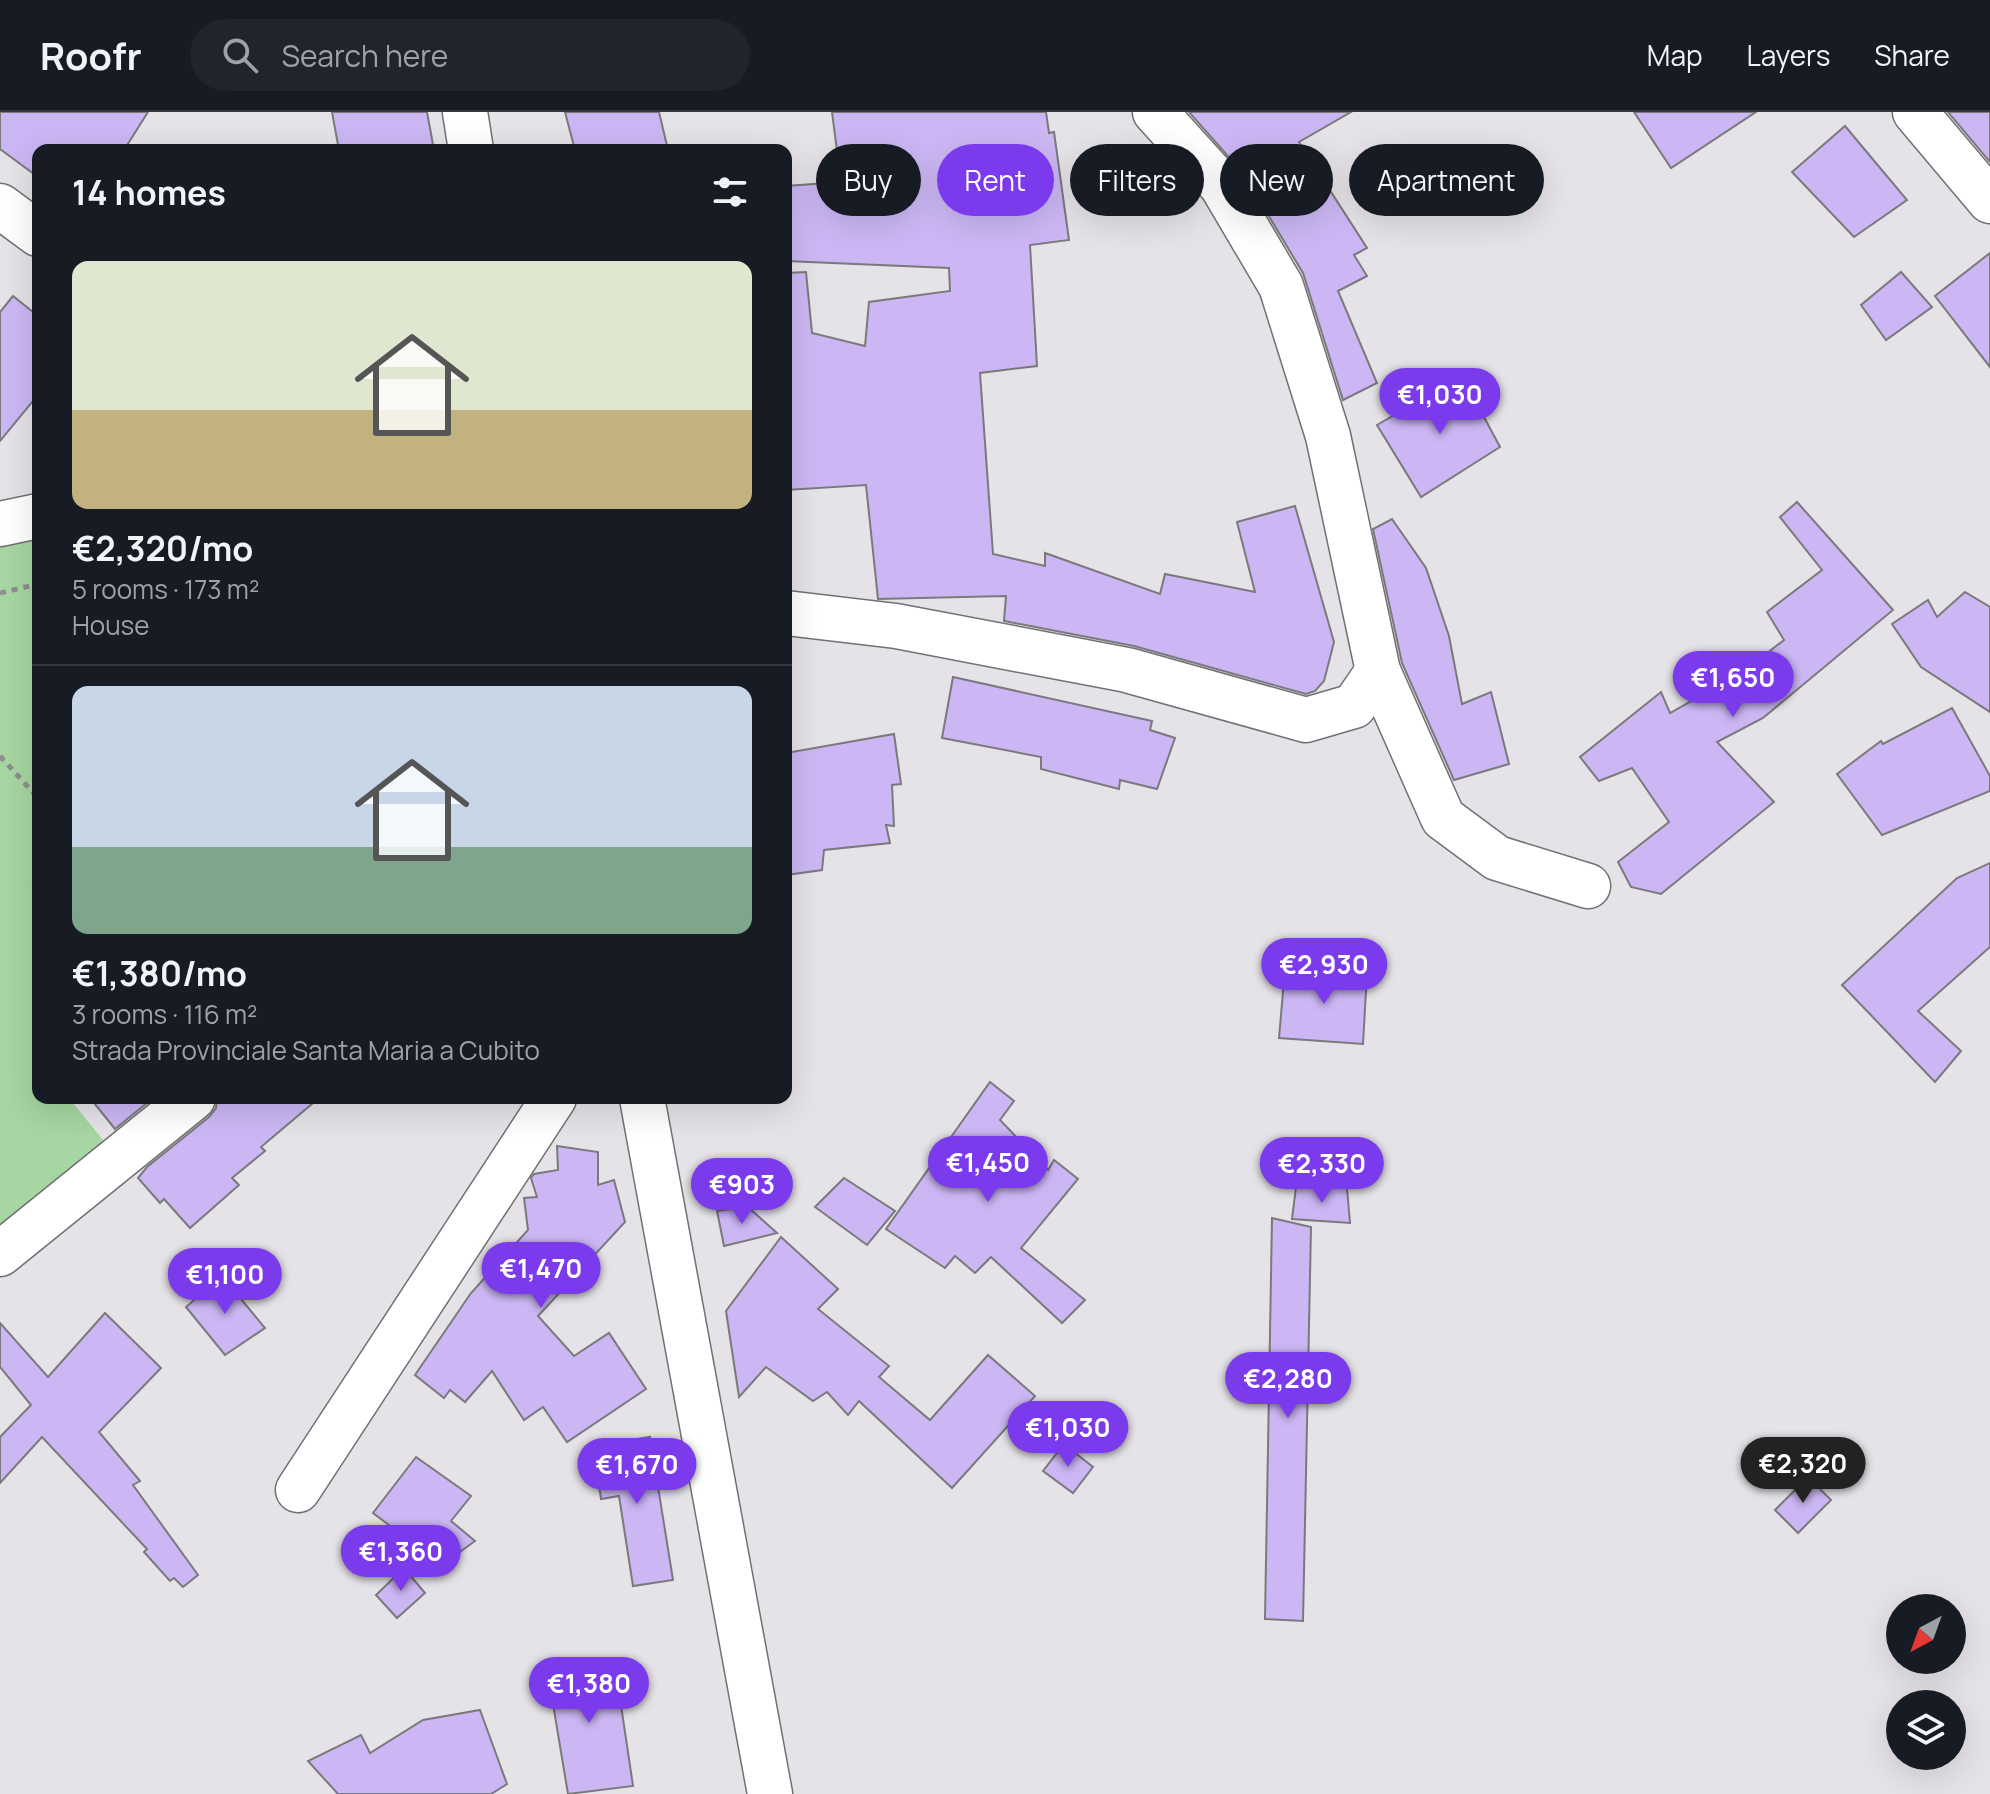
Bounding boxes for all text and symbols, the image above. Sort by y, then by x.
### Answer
search box [190,19,750,91]
text: Roofr [40,29,142,81]
icon: search [218,33,262,77]
text: Search here [282,35,448,76]
text: Map [1647,36,1703,74]
text: Layers [1747,36,1830,74]
text: Share [1874,36,1950,74]
chip: Buy [816,144,921,216]
chip: Rent [937,144,1054,216]
chip: Filters [1070,144,1204,216]
chip: New [1220,144,1333,216]
chip: Apartment [1349,144,1544,216]
text: 14 homes [72,169,226,215]
icon: filters [708,170,752,214]
icon: home [340,313,484,457]
pin: €1,030 [1375,368,1505,436]
text: €1,030 [1397,376,1483,412]
text: €2,320/mo [72,525,253,571]
text: 5 rooms · 173 m² [72,571,259,607]
text: House [72,607,149,643]
pin: €1,650 [1668,651,1798,719]
text: €1,650 [1691,659,1775,695]
icon: home [340,738,484,882]
pin: €2,930 [1259,938,1389,1006]
text: €2,930 [1279,946,1369,982]
text: €1,380/mo [72,950,247,996]
text: 3 rooms · 116 m² [72,996,258,1032]
text: Strada Provinciale Santa Maria a Cubito [72,1032,540,1068]
pin: €1,450 [923,1136,1053,1204]
pin: €2,330 [1257,1137,1387,1205]
text: €1,450 [946,1144,1030,1180]
text: €2,330 [1278,1145,1366,1181]
pin: €903 [695,1158,789,1226]
text: €903 [709,1166,775,1202]
pin: €1,470 [476,1242,606,1310]
pin: €1,100 [160,1248,290,1316]
text: €1,470 [500,1250,582,1286]
text: €1,100 [186,1256,264,1292]
pin: €2,280 [1223,1352,1353,1420]
text: €2,280 [1243,1360,1333,1396]
pin: €1,030 [1003,1401,1133,1469]
text: €1,030 [1025,1409,1111,1445]
pin: €2,320 [1738,1437,1868,1505]
pin: €1,670 [572,1438,702,1506]
text: €2,320 [1759,1445,1847,1481]
text: €1,670 [595,1446,679,1482]
pin: €1,360 [336,1525,466,1593]
text: €1,360 [359,1533,443,1569]
north arrow [1886,1594,1966,1674]
map controls [1886,1594,1966,1770]
pin: €1,380 [524,1657,654,1725]
text: €1,380 [547,1665,631,1701]
button: layers [1886,1690,1966,1770]

